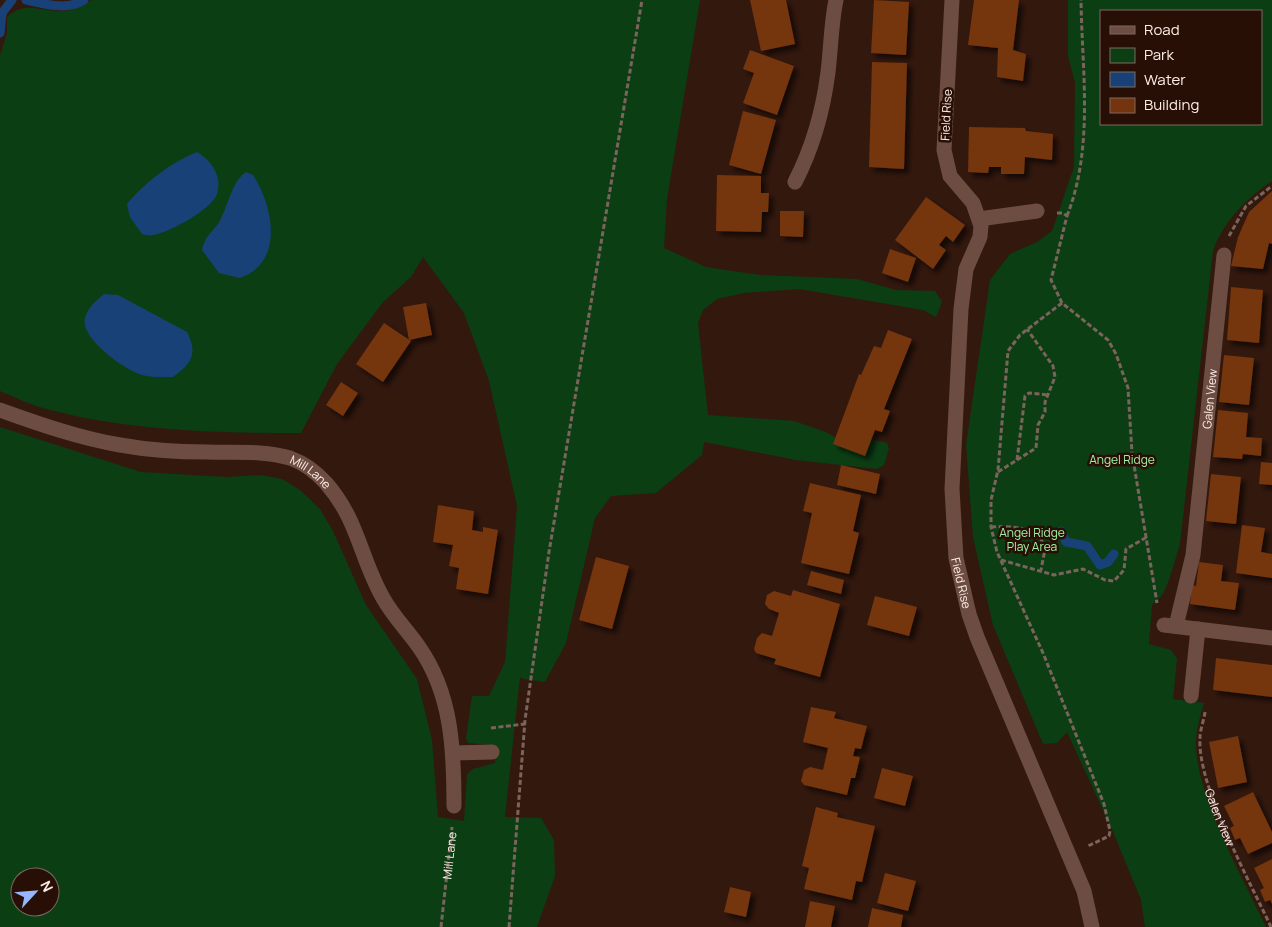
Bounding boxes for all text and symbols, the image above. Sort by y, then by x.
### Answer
legend [1100,10,1262,125]
text: Road [1144,19,1180,40]
text: Park [1144,44,1174,65]
text: Water [1144,69,1186,90]
street label: Field Rise [936,89,956,141]
text: Building [1144,94,1199,115]
street label: Galen View [1198,368,1221,430]
street label: Mill Lane [288,450,336,492]
park label: Angel Ridge [1089,451,1155,468]
park label: Angel Ridge Play Area [999,524,1065,555]
street label: Field Rise [948,556,976,610]
street label: Galen View [1201,786,1240,849]
street label: Mill Lane [438,831,460,880]
north arrow [10,867,60,917]
text: N [36,877,58,895]

